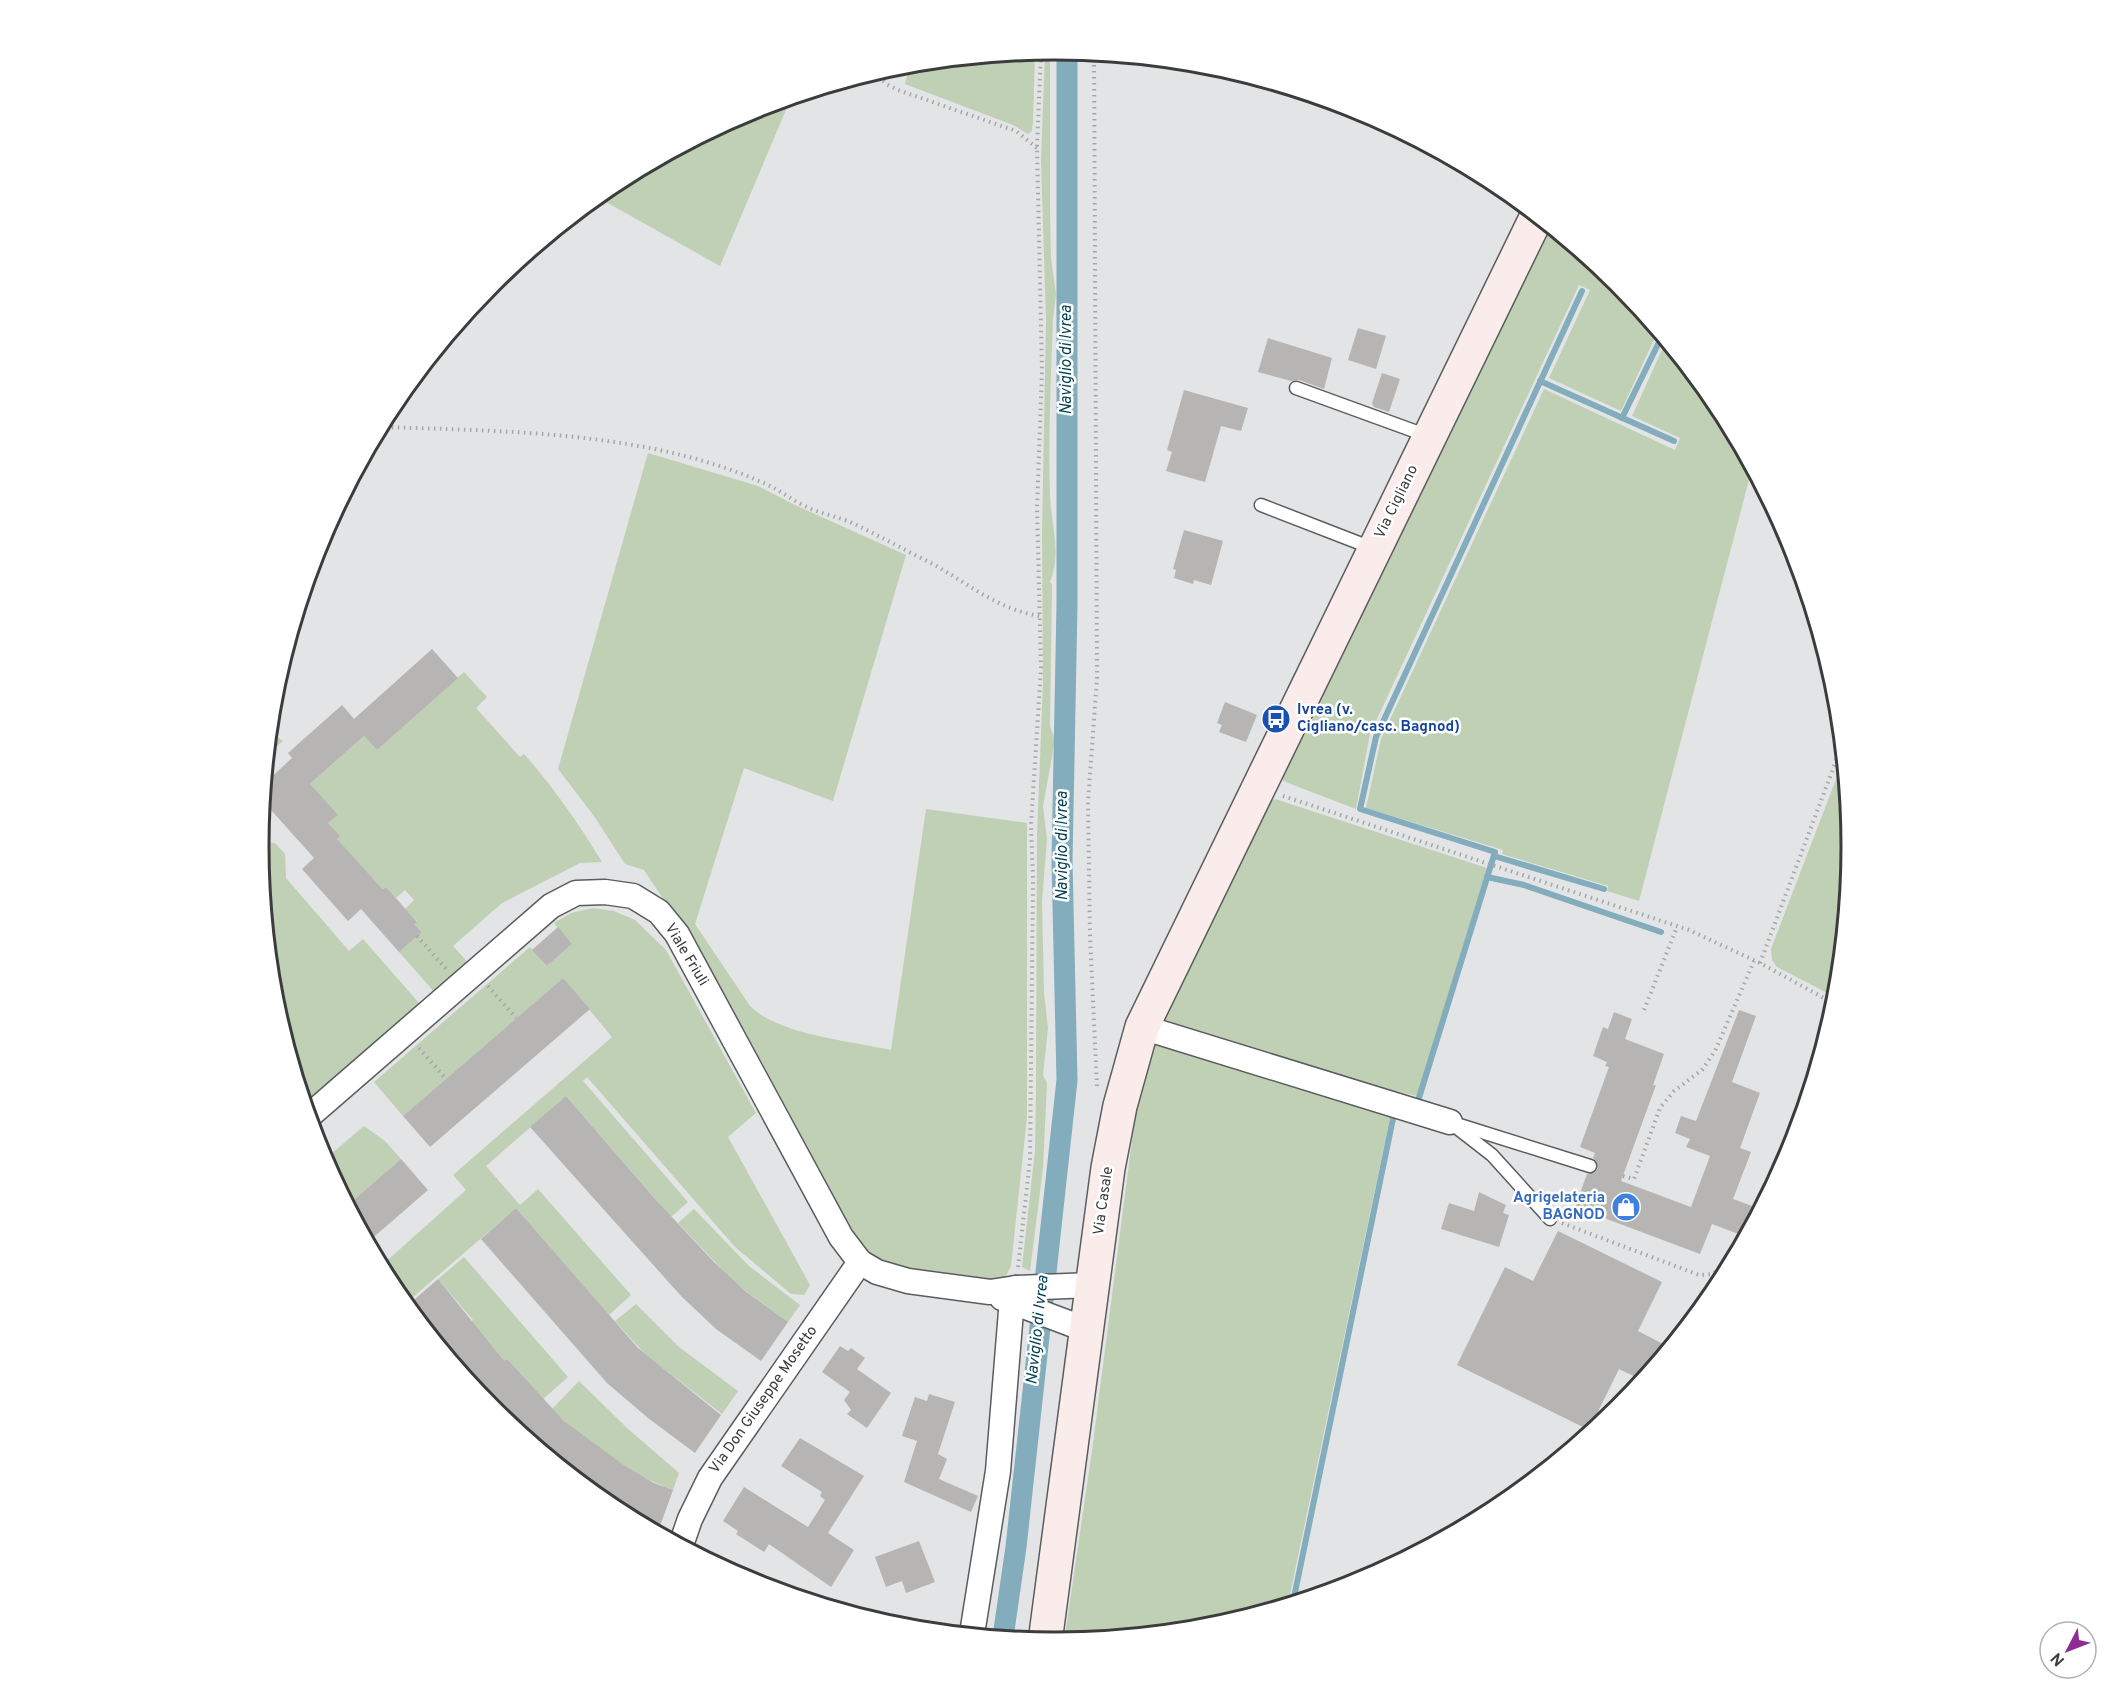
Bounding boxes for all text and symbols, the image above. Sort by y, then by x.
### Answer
water label: Naviglio di Ivrea [1057,304,1077,415]
street label: Via Cigliano [1371,462,1423,542]
place label: Ivrea (v. Cigliano/casc. Bagnod) [1297,701,1460,737]
bus stop icon: Ivrea (v. Cigliano/casc. Bagnod) [1260,703,1292,735]
water label: Naviglio di Ivrea [1053,790,1073,901]
street label: Viale Friuli [660,920,712,990]
street label: Via Casale [1090,1165,1118,1237]
place label: Agrigelateria BAGNOD [1513,1189,1605,1225]
shop icon: Agrigelateria BAGNOD [1610,1191,1642,1223]
water label: Naviglio di Ivrea [1022,1274,1054,1386]
street label: Via Don Giuseppe Mosetto [706,1322,822,1478]
north arrow [2038,1620,2098,1680]
text: N [2047,1648,2070,1670]

